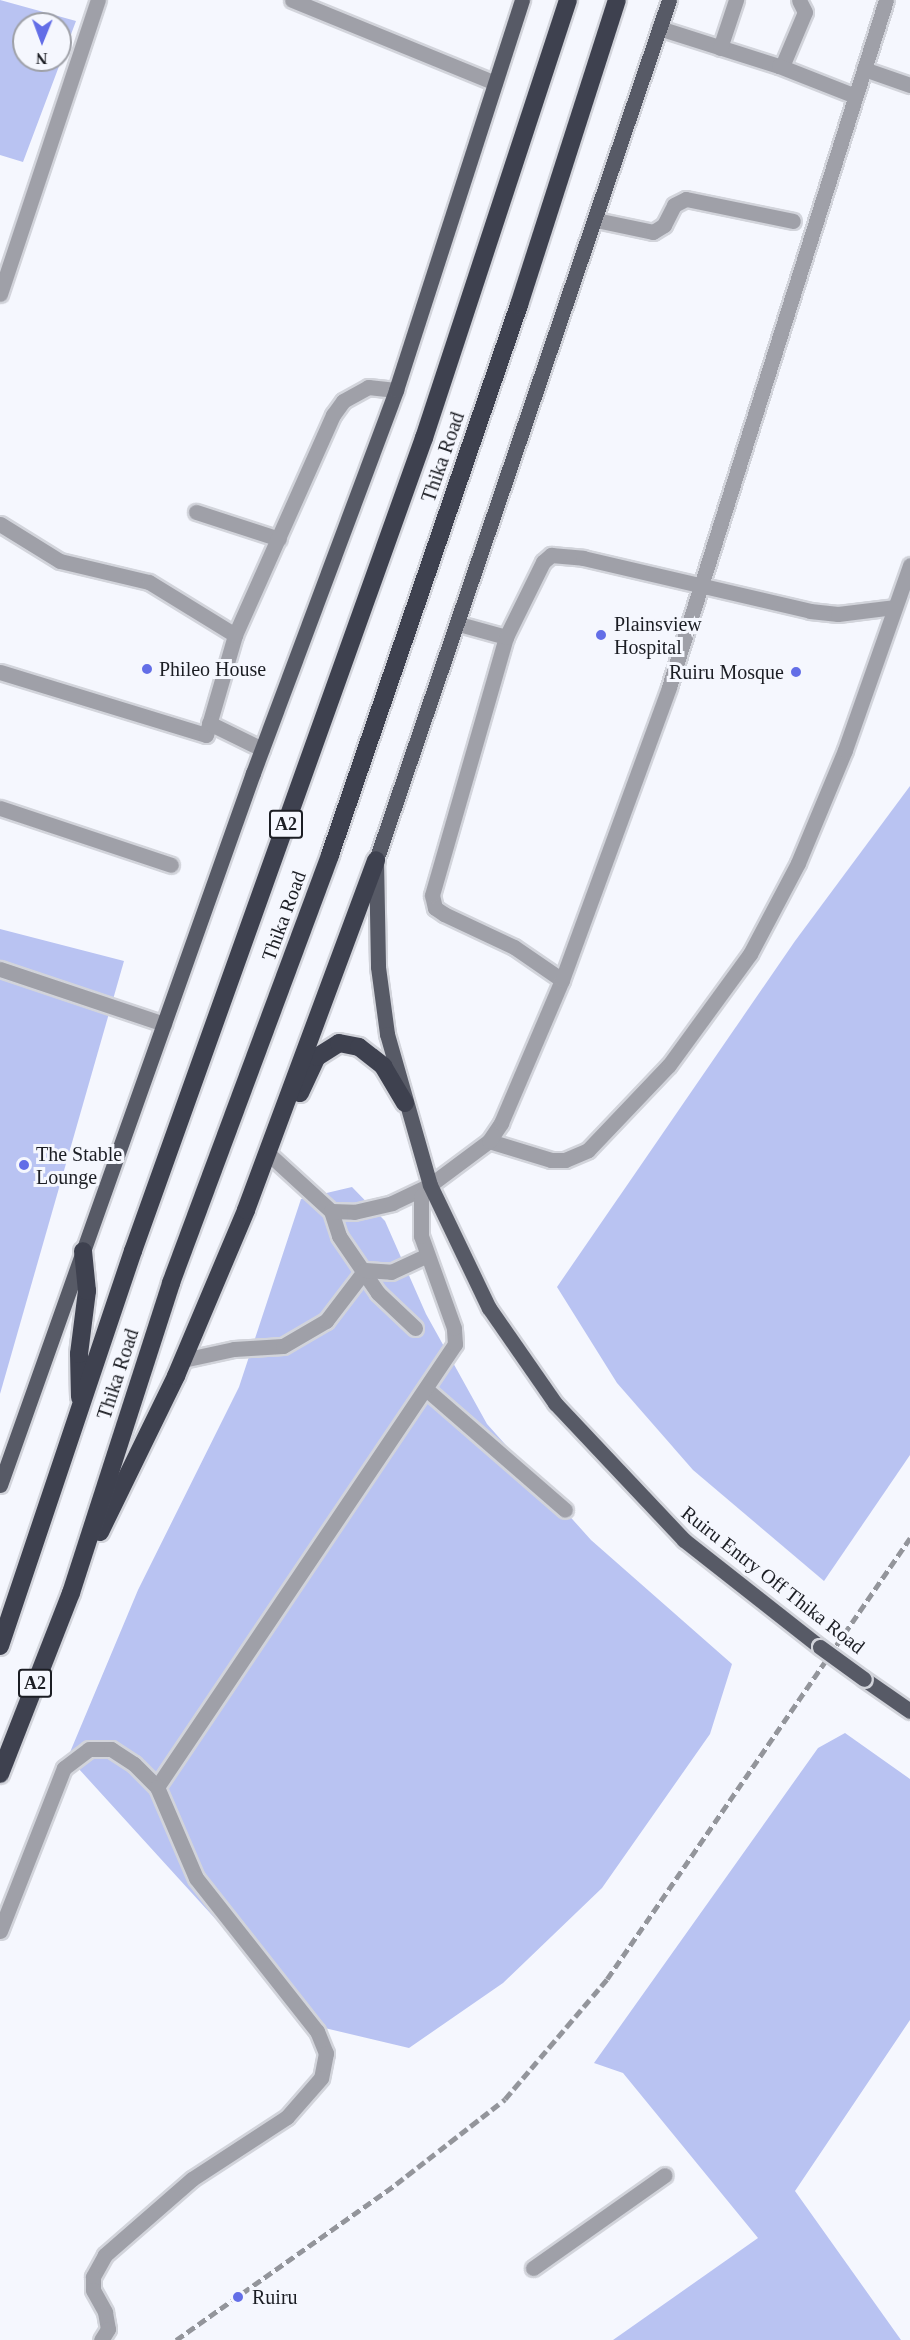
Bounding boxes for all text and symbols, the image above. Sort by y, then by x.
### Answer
north arrow [12,12,72,72]
text: N [36,50,48,67]
street label: Thika Road [416,409,470,505]
place label: Plainsview Hospital [614,612,702,659]
marker: Plainsview Hospital [592,626,610,644]
place label: Phileo House [159,657,266,681]
place label: Ruiru Mosque [669,660,784,684]
marker: Phileo House [140,662,154,676]
marker: Ruiru Mosque [789,665,803,679]
road number: A2 [268,809,304,839]
street label: Thika Road [257,868,311,964]
place label: The Stable Lounge [36,1142,122,1189]
marker: The Stable Lounge [17,1158,31,1172]
street label: Thika Road [92,1326,144,1422]
street label: Ruiru Entry Off Thika Road [676,1501,870,1659]
road number: A2 [17,1668,53,1698]
place label: Ruiru [252,2285,298,2309]
marker: Ruiru [229,2288,247,2306]

